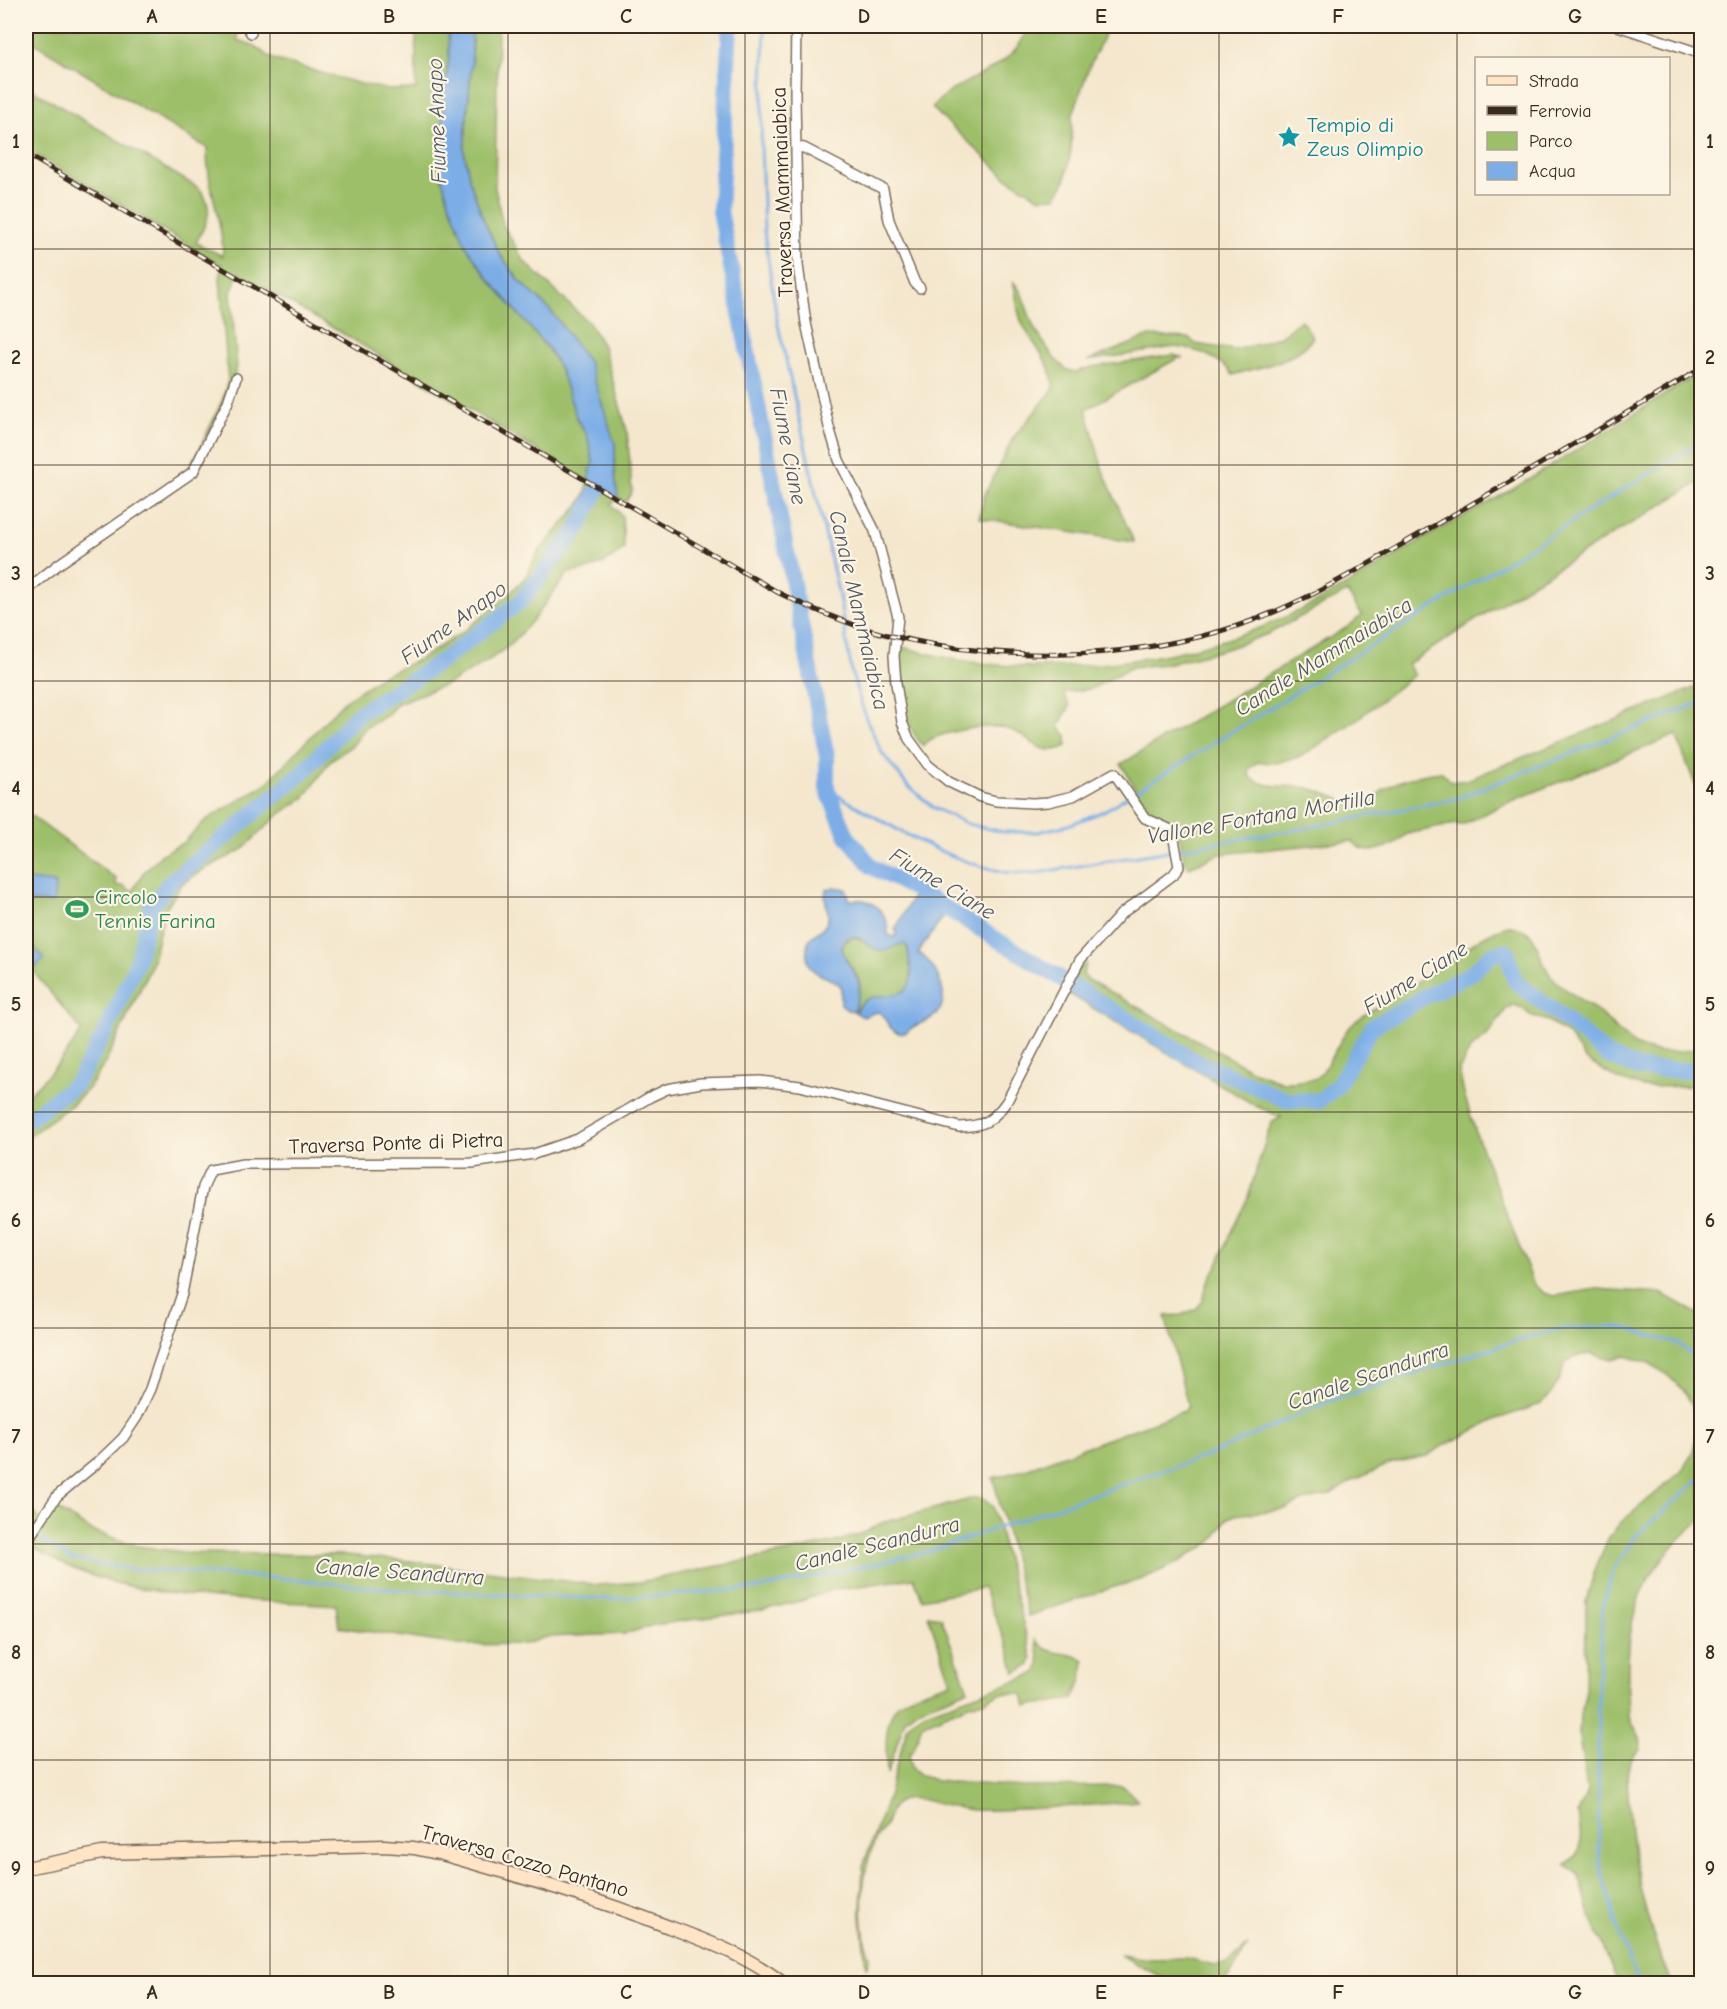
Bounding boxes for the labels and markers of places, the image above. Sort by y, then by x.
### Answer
place label: Tempio di Zeus Olimpio [1307,113,1424,161]
place icon: Tempio di Zeus Olimpio [1276,124,1302,150]
place label: Circolo Tennis Farina [95,885,216,933]
sports icon: Circolo Tennis Farina [64,896,90,922]

